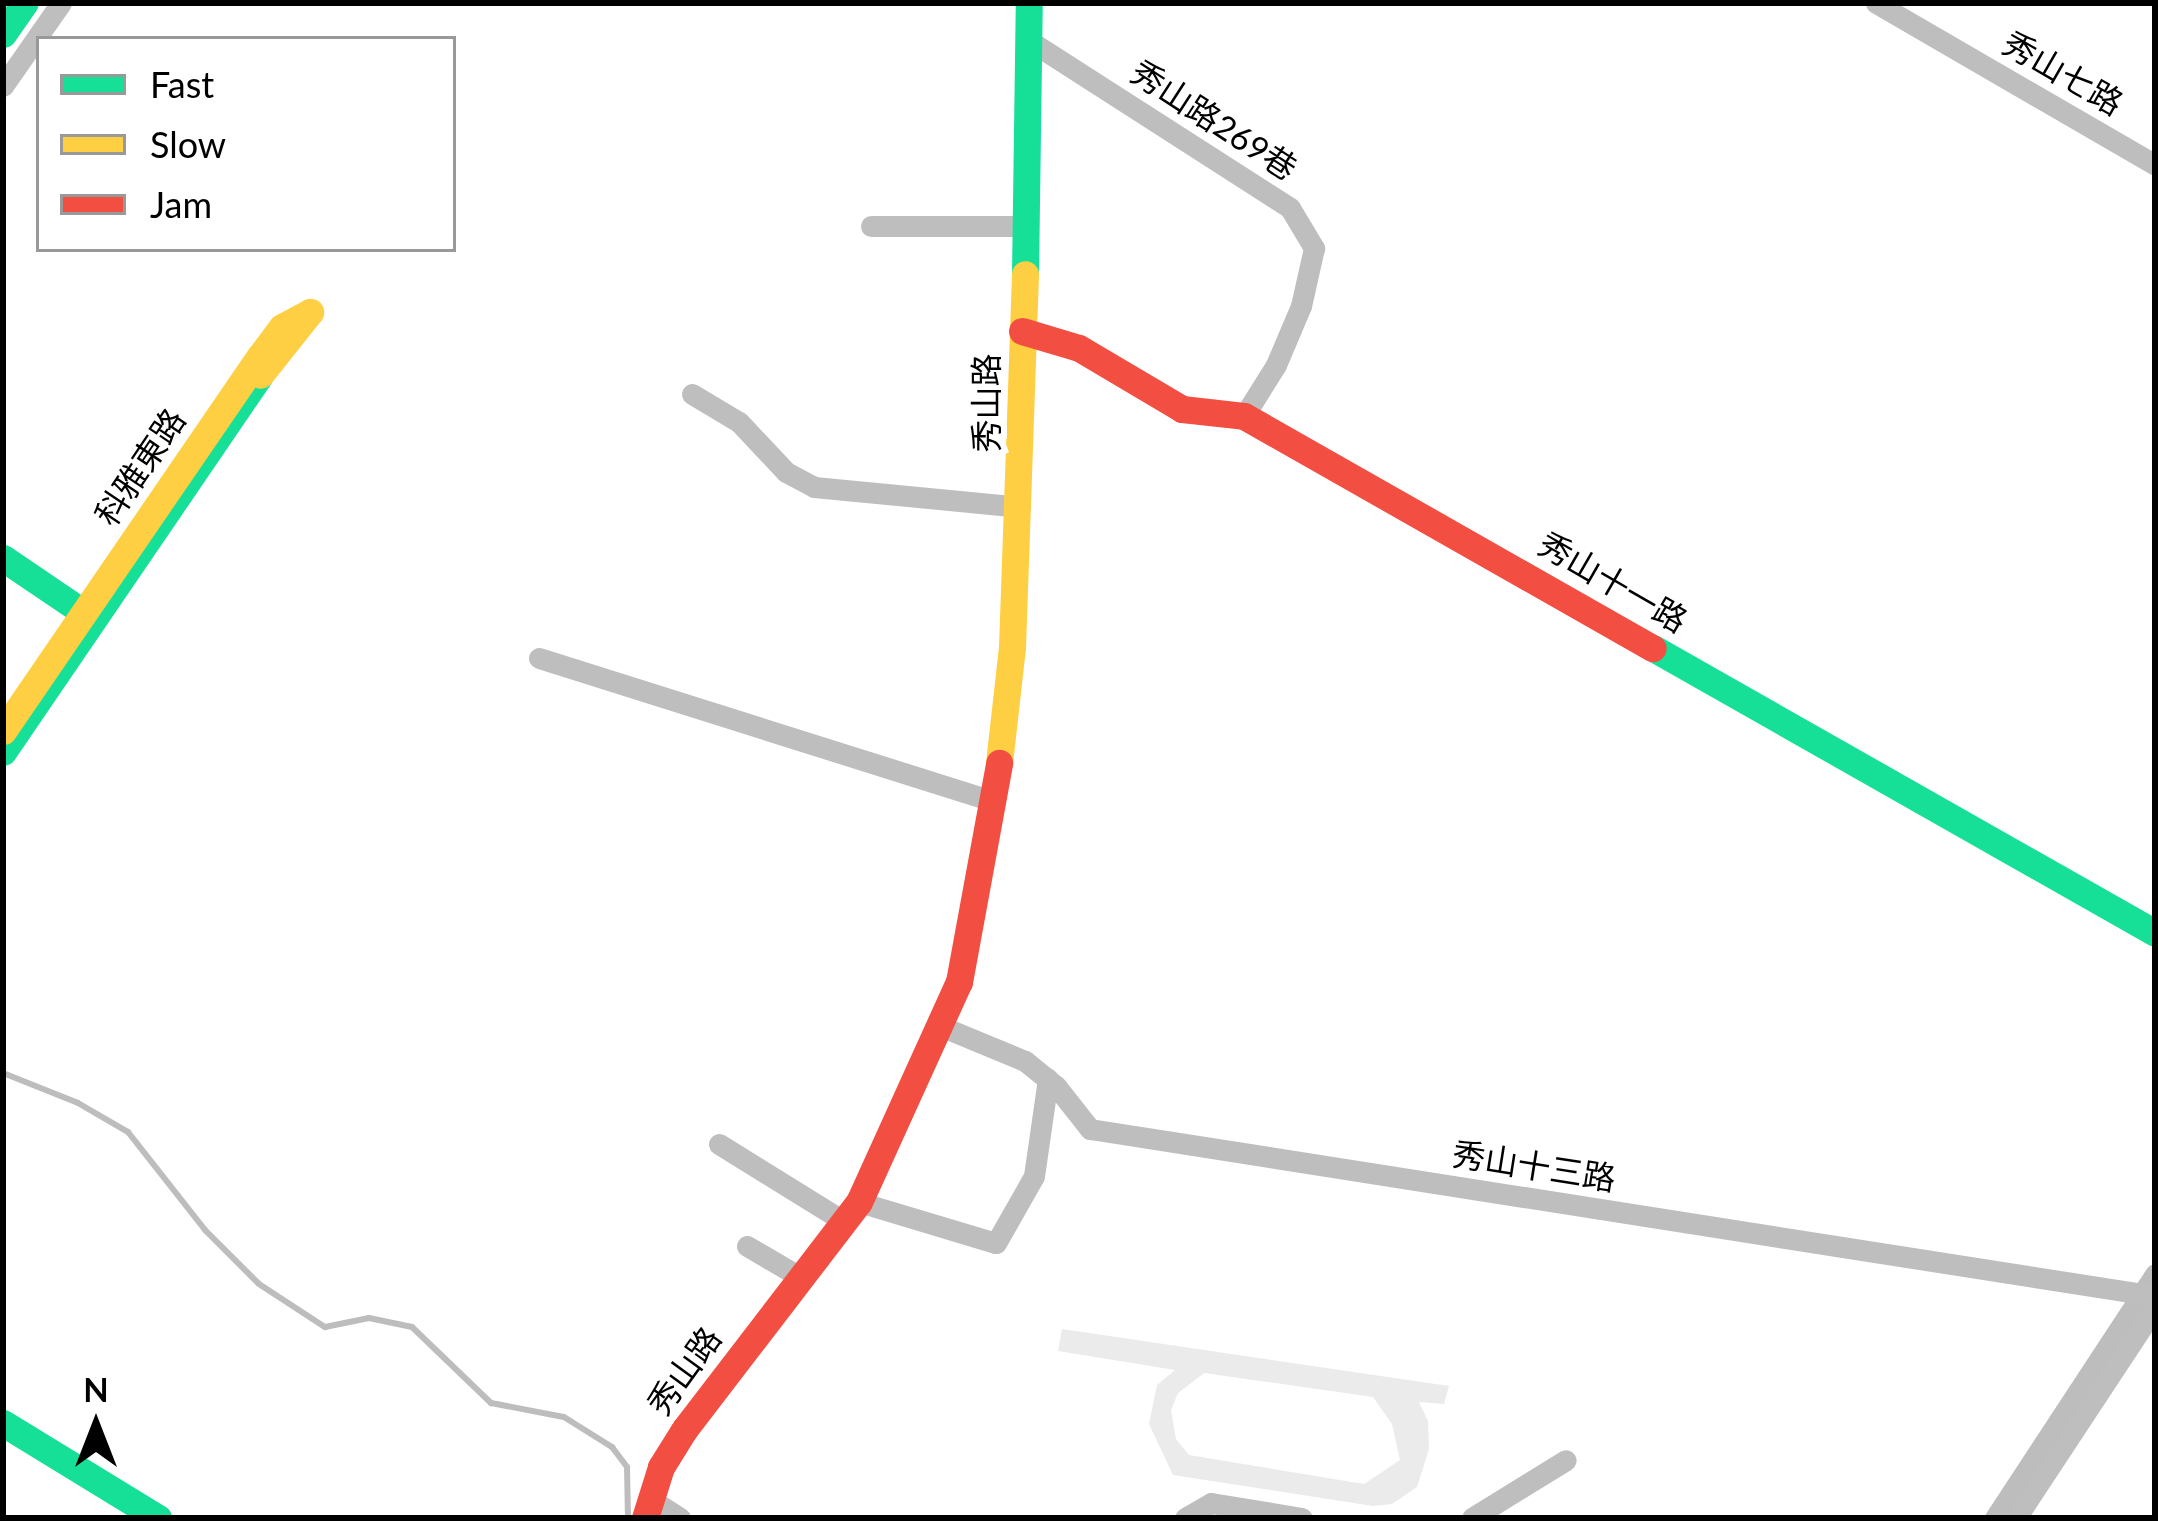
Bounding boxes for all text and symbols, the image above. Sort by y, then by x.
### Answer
street label: 秀山七路 [1996,23,2130,123]
legend [36,36,456,252]
street label: 秀山路269巷 [1124,52,1304,188]
text: Fast [150,62,214,106]
text: Slow [150,122,226,166]
text: Jam [150,182,212,226]
street label: 秀山路 [966,354,1006,452]
street label: 科雅東路 [87,401,193,533]
street label: 秀山十一路 [1532,524,1694,640]
street label: 秀山十三路 [1449,1134,1619,1198]
street label: 秀山路 [639,1319,729,1423]
north arrow [36,1365,156,1485]
text: N [83,1369,109,1409]

